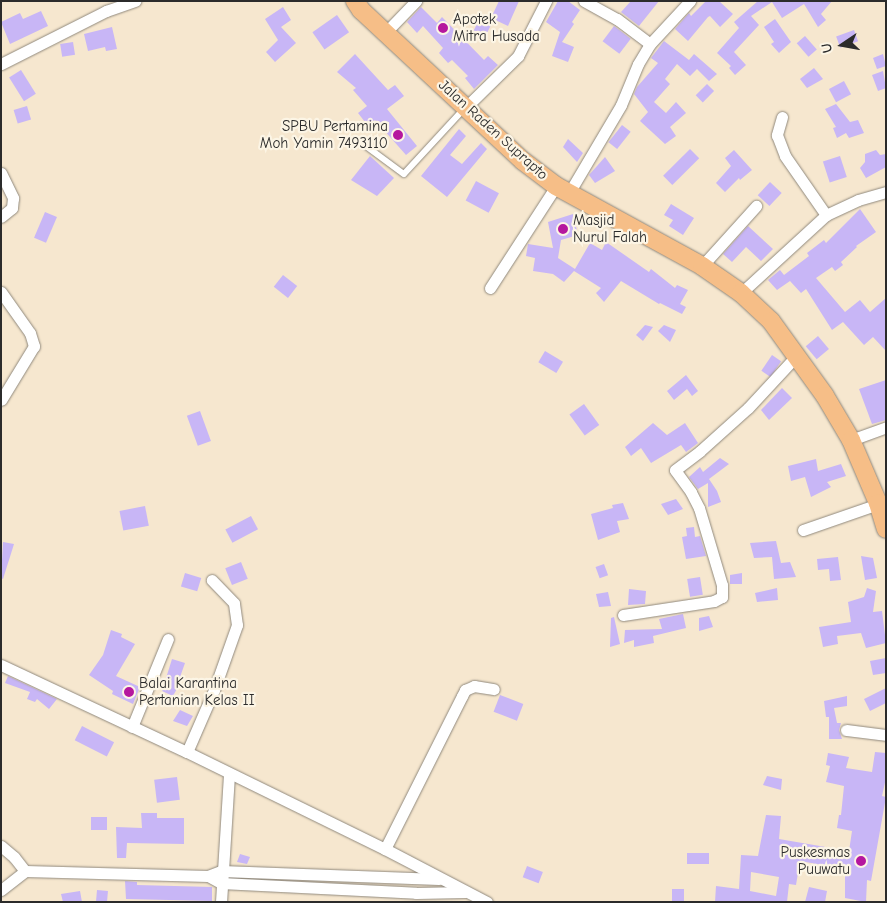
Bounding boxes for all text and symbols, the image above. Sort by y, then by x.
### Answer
place label: Apotek Mitra Husada [453,10,540,45]
north arrow [817,20,867,70]
marker: Apotek Mitra Husada [437,22,449,34]
text: U [818,42,836,55]
street label: Jalan Raden Suprapto [435,76,551,184]
place label: SPBU Pertamina Moh Yamin 7493110 [260,117,388,152]
marker: SPBU Pertamina Moh Yamin 7493110 [392,129,404,141]
place label: Masjid Nurul Falah [573,211,647,246]
marker: Masjid Nurul Falah [557,223,569,235]
place label: Balai Karantina Pertanian Kelas II [139,674,255,709]
marker: Balai Karantina Pertanian Kelas II [123,686,135,698]
place label: Puskesmas Puuwatu [781,843,850,878]
marker: Puskesmas Puuwatu [854,854,868,868]

